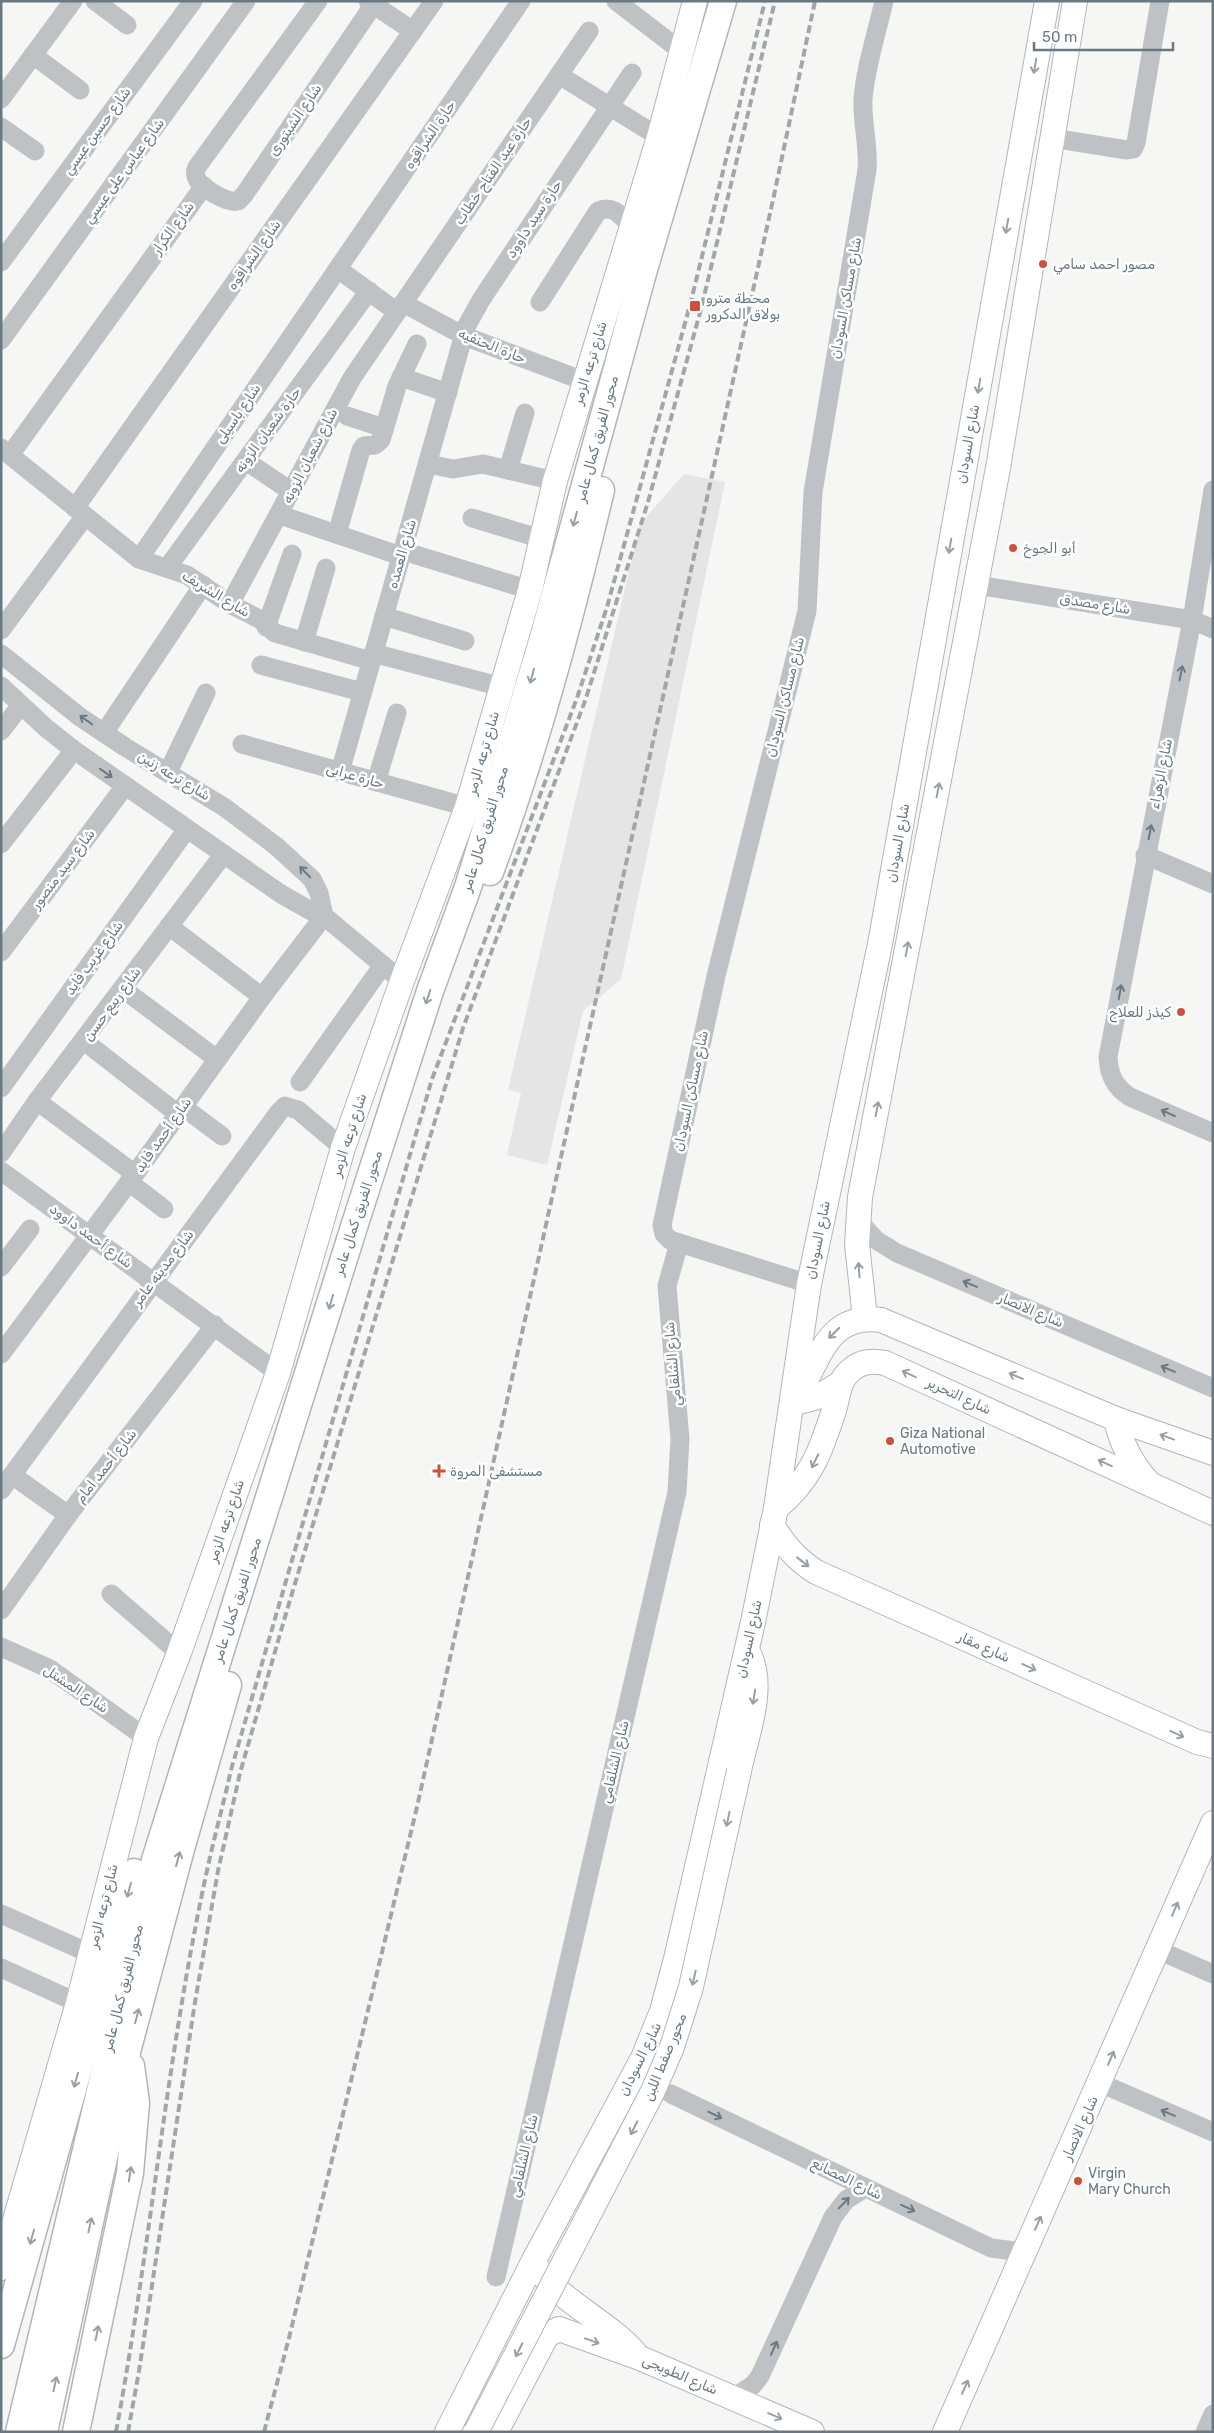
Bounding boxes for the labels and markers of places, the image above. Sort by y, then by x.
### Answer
place label: مصور احمد سامي [1053,256,1155,275]
marker: مصور احمد سامي [1037,258,1049,270]
place label: محطة مترو بولاق الدكرور [705,290,780,323]
marker: محطة مترو بولاق الدكرور [688,299,702,313]
place label: أبو الجوخ [1023,540,1076,559]
marker: أبو الجوخ [1007,542,1019,554]
place label: كيذز للعلاج [1109,1004,1172,1023]
marker: كيذز للعلاج [1175,1006,1187,1018]
place label: Giza National Automotive [900,1425,985,1458]
marker: Giza National Automotive [884,1435,896,1447]
place label: مستشفى المروة [450,1463,543,1480]
marker: مستشفى المروة [432,1464,446,1478]
place label: Virgin Mary Church [1088,2165,1171,2198]
marker: Virgin Mary Church [1072,2175,1084,2187]

